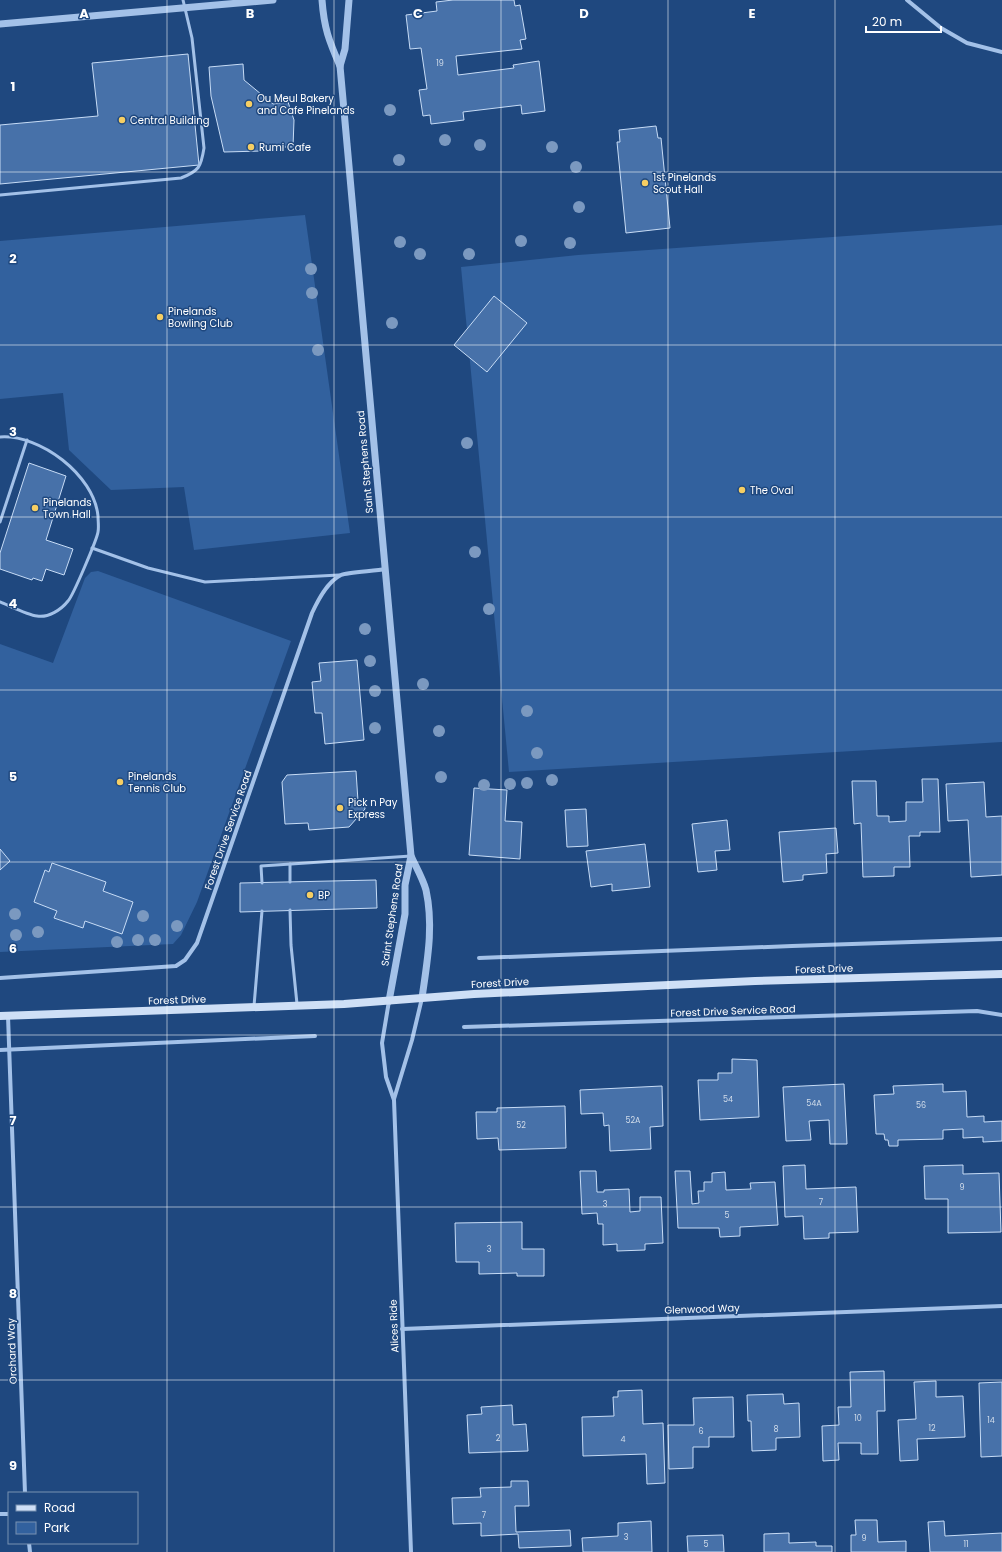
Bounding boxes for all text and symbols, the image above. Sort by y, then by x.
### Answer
text: A [79,4,89,23]
text: B [246,4,255,23]
text: C [413,4,423,23]
text: D [579,4,589,23]
text: E [748,4,756,23]
scale bar [866,8,941,34]
text: 20 m [872,13,902,30]
house number: 19 [436,58,444,69]
text: 1 [11,77,15,96]
place label: Ou Meul Bakery and Cafe Pinelands [257,91,355,118]
marker: Ou Meul Bakery and Cafe Pinelands [244,99,254,109]
place label: Central Building [130,113,209,128]
marker: Central Building [117,115,127,125]
place label: Rumi Cafe [259,140,311,155]
marker: Rumi Cafe [246,142,256,152]
place label: 1st Pinelands Scout Hall [653,170,716,197]
marker: 1st Pinelands Scout Hall [640,178,650,188]
text: 2 [9,249,17,268]
place label: Pinelands Bowling Club [168,304,233,331]
marker: Pinelands Bowling Club [155,312,165,322]
street label: Saint Stephens Road [353,410,377,514]
text: 3 [9,422,17,441]
place label: The Oval [750,483,793,498]
marker: The Oval [737,485,747,495]
place label: Pinelands Town Hall [43,495,91,522]
marker: Pinelands Town Hall [30,503,40,513]
text: 4 [9,594,18,613]
text: 5 [9,767,17,786]
street label: Forest Drive Service Road [200,768,256,892]
place label: Pinelands Tennis Club [128,769,186,796]
marker: Pinelands Tennis Club [115,777,125,787]
place label: Pick n Pay Express [348,795,398,822]
marker: Pick n Pay Express [335,803,345,813]
street label: Saint Stephens Road [377,863,407,967]
place label: BP [318,888,330,903]
marker: BP [305,890,315,900]
text: 6 [9,939,17,958]
street label: Forest Drive [795,960,853,978]
street label: Forest Drive [471,974,529,992]
street label: Forest Drive [148,991,206,1009]
street label: Forest Drive Service Road [670,1001,796,1021]
house number: 54 [723,1094,733,1105]
house number: 54A [806,1098,822,1109]
house number: 56 [916,1100,926,1111]
text: 7 [10,1111,17,1130]
house number: 52A [625,1115,641,1126]
house number: 52 [516,1120,526,1131]
house number: 9 [959,1182,965,1193]
house number: 7 [819,1197,824,1208]
house number: 3 [603,1199,608,1210]
house number: 5 [724,1210,730,1221]
house number: 3 [487,1244,492,1255]
text: 8 [9,1284,17,1303]
street label: Alices Ride [386,1299,402,1353]
street label: Glenwood Way [664,1300,740,1318]
street label: Orchard Way [3,1317,21,1384]
house number: 10 [854,1413,862,1424]
house number: 14 [987,1415,995,1426]
house number: 12 [928,1423,936,1434]
house number: 8 [773,1424,779,1435]
house number: 6 [698,1426,704,1437]
house number: 2 [496,1433,501,1444]
house number: 4 [620,1434,626,1445]
text: 9 [9,1456,17,1475]
legend [8,1492,138,1544]
text: Road [44,1499,75,1516]
house number: 7 [482,1510,487,1521]
text: Park [44,1519,71,1536]
house number: 3 [624,1532,629,1543]
house number: 9 [861,1533,867,1544]
house number: 5 [703,1539,709,1550]
house number: 11 [963,1539,969,1550]

